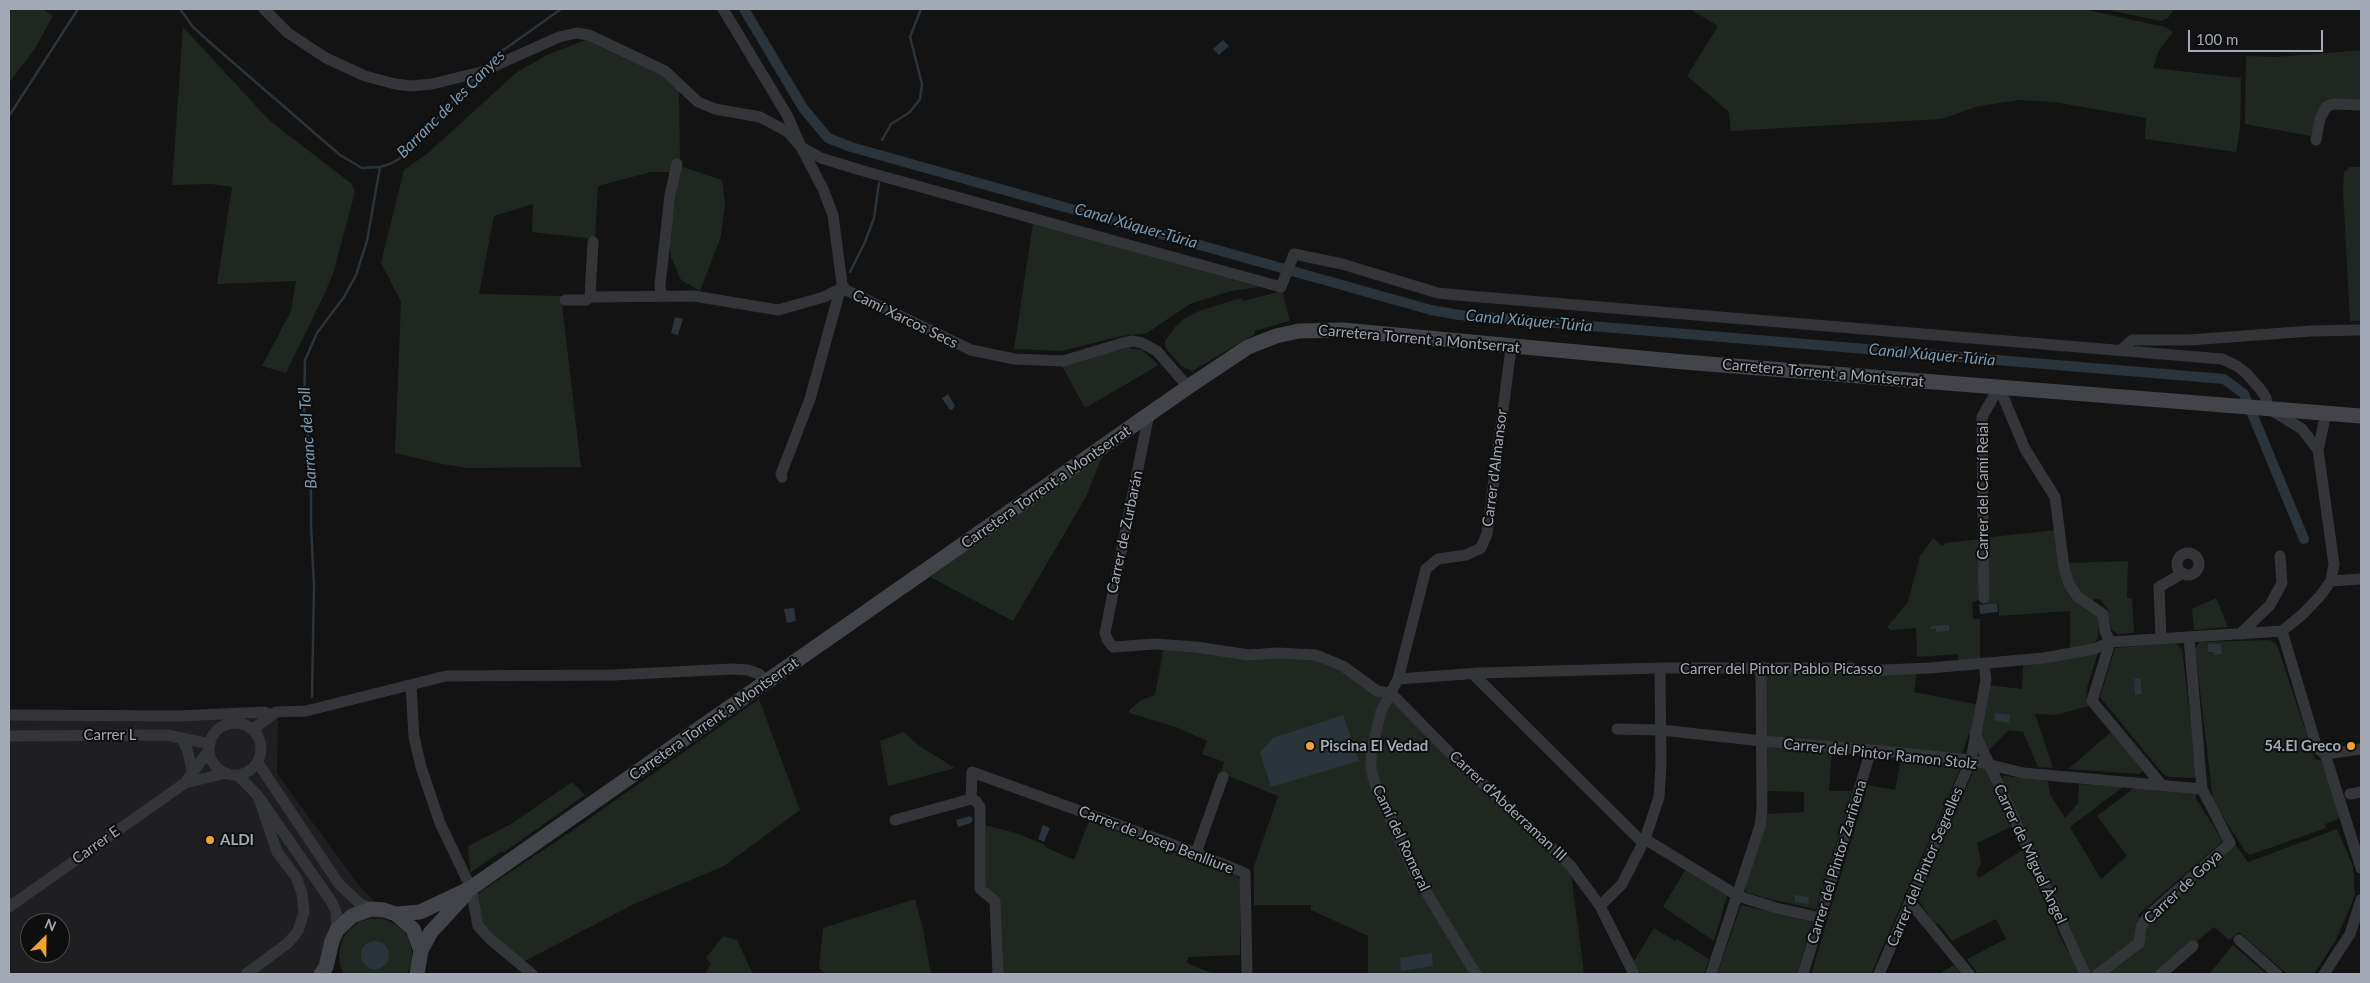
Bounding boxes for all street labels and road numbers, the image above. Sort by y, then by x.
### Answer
street label: Camí Xarcos Secs [849,286,961,352]
street label: Carretera Torrent a Montserrat [1317,321,1521,357]
street label: Carretera Torrent a Montserrat [1721,355,1925,391]
street label: Carrer d'Almansor [1479,408,1511,528]
street label: Carretera Torrent a Montserrat [958,422,1134,552]
street label: Carrer del Camí Reial [1974,422,1992,560]
street label: Carrer de Zurbarán [1103,469,1147,595]
street label: Carretera Torrent a Montserrat [626,654,802,784]
street label: Carrer del Pintor Pablo Picasso [1680,660,1882,678]
street label: Carrer L [83,726,137,744]
street label: Carrer del Pintor Ramon Stolz [1782,735,1978,773]
street label: Carrer d'Abderraman III [1446,747,1570,865]
street label: Carrer del Pintor Zariñena [1803,778,1871,946]
street label: Carrer de Miguel Àngel [1990,781,2070,927]
street label: Camí del Romeral [1369,782,1433,894]
street label: Carrer del Pintor Segrelles [1883,785,1967,949]
street label: Carrer de Josep Benlliure [1076,802,1236,878]
street label: Carrer E [69,822,123,868]
street label: Carrer de Goya [2140,846,2226,928]

